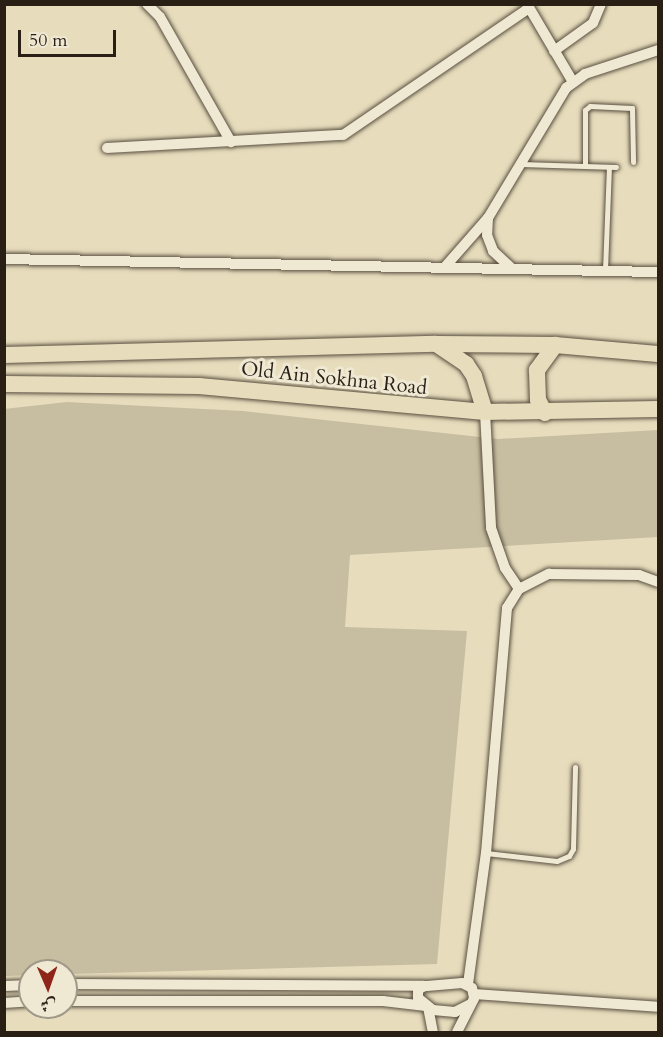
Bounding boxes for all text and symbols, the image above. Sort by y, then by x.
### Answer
scale bar [21,18,118,56]
text: 50 m [29,28,68,53]
street label: Old Ain Sokhna Road [240,356,428,400]
north arrow [18,959,78,1019]
text: ش [40,994,57,1016]

